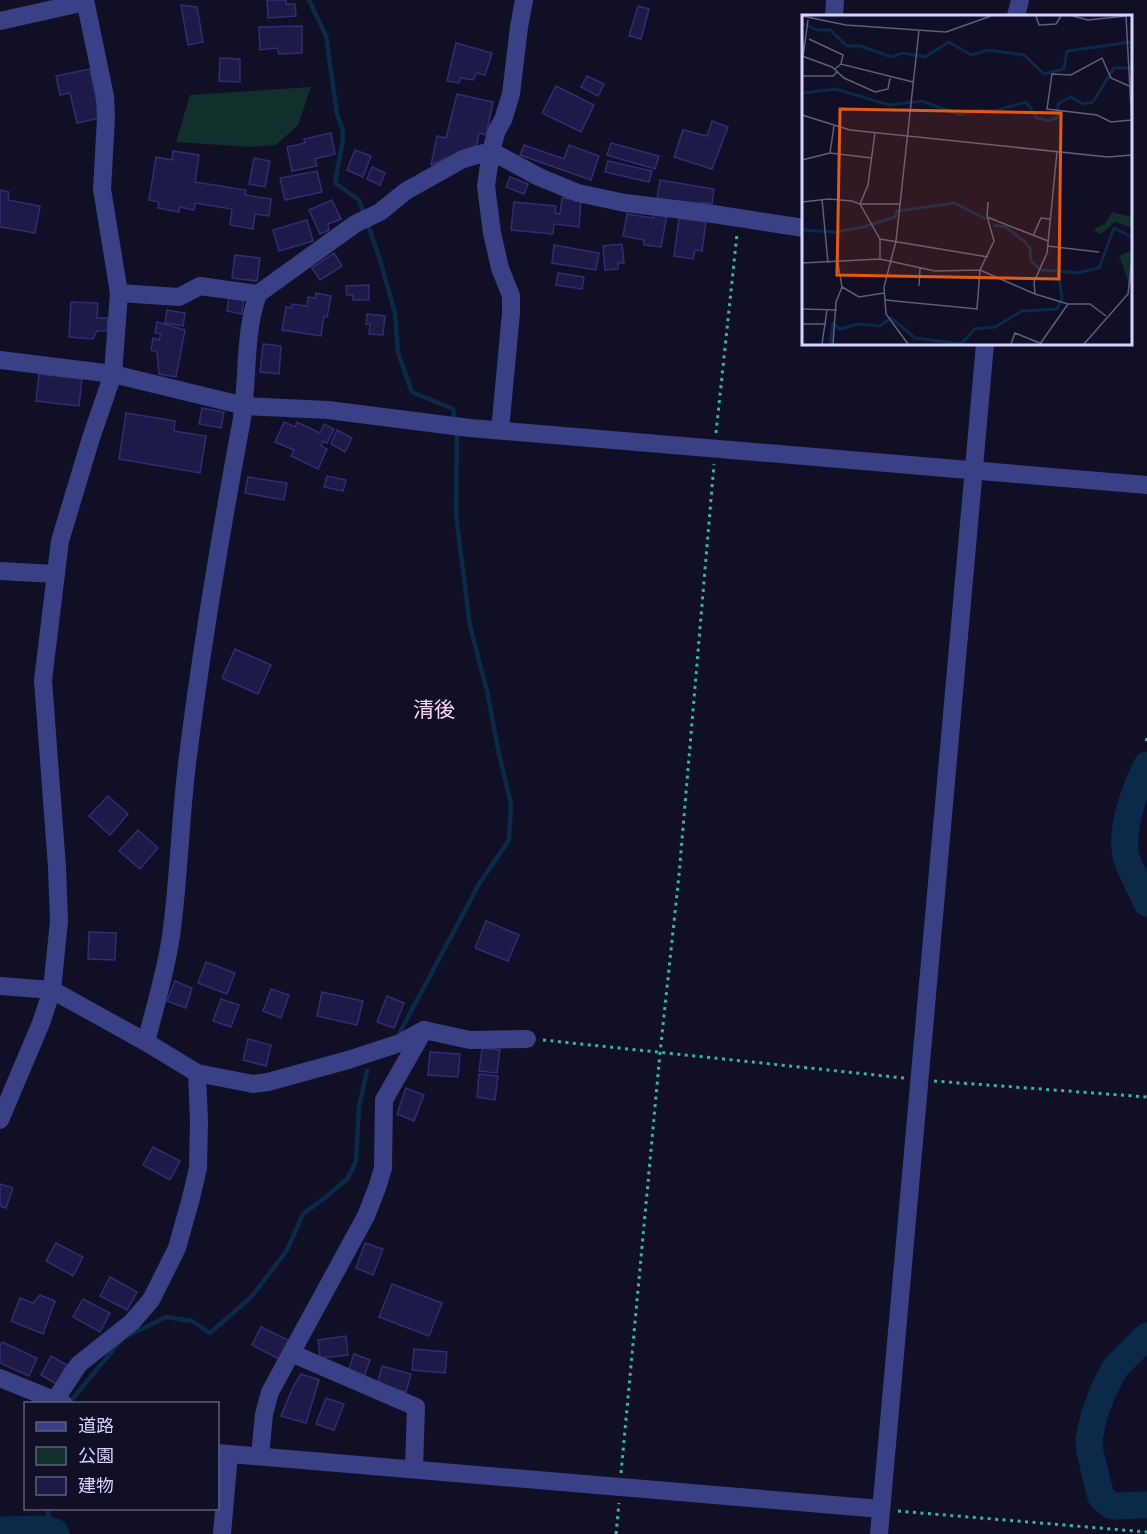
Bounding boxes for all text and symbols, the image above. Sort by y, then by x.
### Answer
inset map [802,15,1132,345]
district label: 清後 [413,696,455,721]
legend [24,1402,219,1510]
text: 道路 [78,1414,114,1436]
text: 公園 [78,1444,114,1466]
text: 建物 [78,1474,114,1496]

